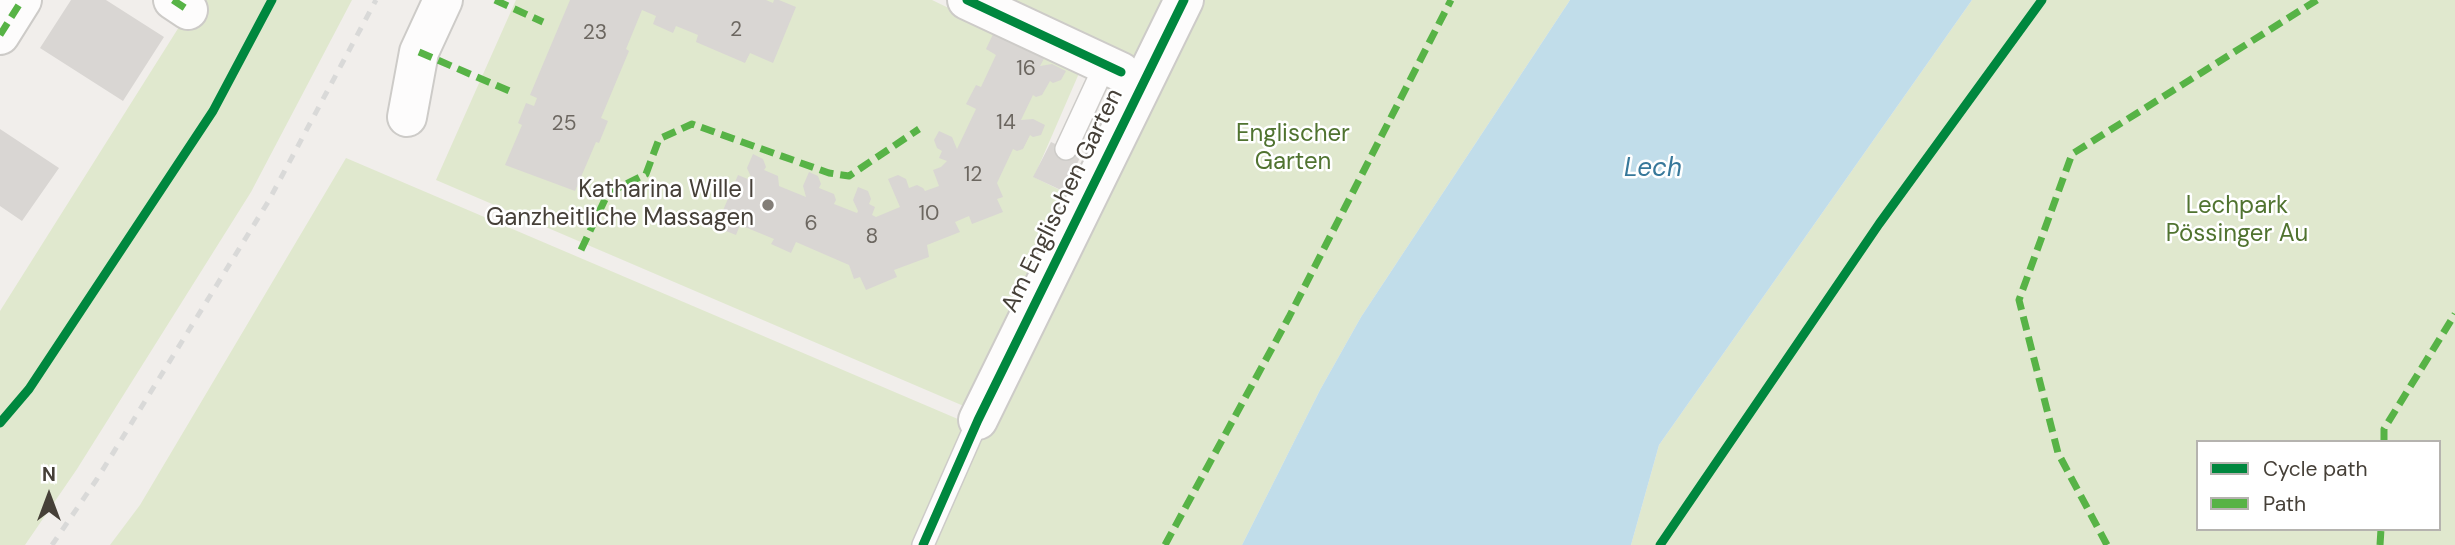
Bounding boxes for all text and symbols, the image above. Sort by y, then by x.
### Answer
house number: 2 [730,17,742,43]
house number: 23 [583,20,607,46]
house number: 16 [1016,56,1036,82]
street label: Am Englischen Garten [996,84,1130,318]
house number: 14 [996,110,1016,136]
house number: 25 [552,111,576,137]
park label: Englischer Garten [1236,121,1350,177]
water label: Lech [1624,153,1682,185]
house number: 12 [964,162,982,188]
place label: Katharina Wille I Ganzheitliche Massagen [486,177,754,233]
park label: Lechpark Pössinger Au [2166,193,2308,249]
marker: Katharina Wille I Ganzheitliche Massagen [760,197,776,213]
house number: 10 [919,201,939,227]
house number: 6 [804,211,818,237]
house number: 8 [866,224,878,250]
legend [2196,440,2441,531]
text: Cycle path [2263,455,2368,483]
north arrow [14,461,84,531]
text: N [42,462,56,487]
text: Path [2263,490,2306,518]

